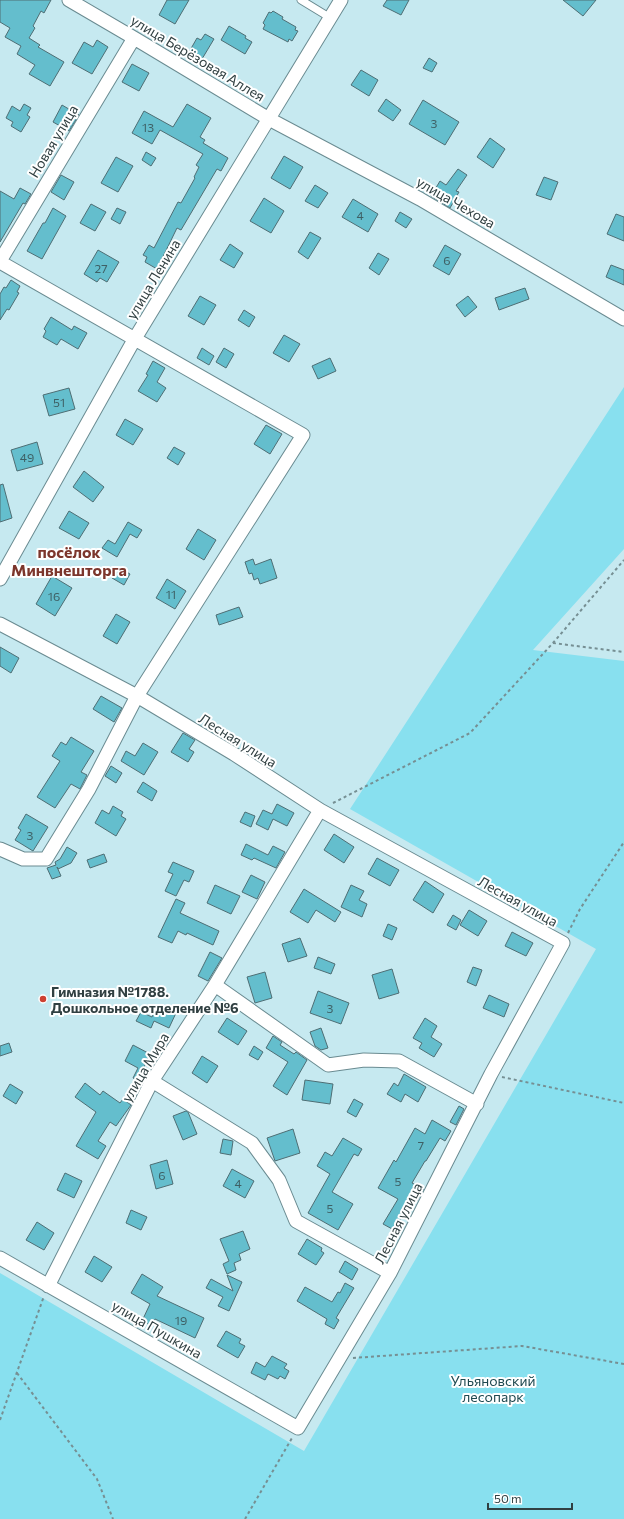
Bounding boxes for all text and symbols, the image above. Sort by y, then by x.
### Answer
street label: улица Берёзовая Аллея [128,11,268,105]
street label: Новая улица [25,102,81,180]
house number: 3 [431,116,438,130]
house number: 13 [142,120,154,134]
street label: улица Чехова [414,173,498,231]
house number: 4 [356,208,364,222]
street label: улица Ленина [123,236,183,322]
house number: 6 [443,253,451,267]
house number: 27 [95,261,107,275]
house number: 51 [53,395,65,409]
house number: 49 [20,450,34,464]
district label: посёлок Минвнешторга [11,542,127,579]
house number: 11 [166,587,176,601]
house number: 16 [48,589,60,603]
street label: Лесная улица [196,709,280,771]
house number: 3 [27,828,34,842]
street label: Лесная улица [475,872,561,930]
place label: Гимназия №1788. Дошкольное отделение №6 [51,983,239,1016]
marker: Гимназия №1788. Дошкольное отделение №6 [38,994,48,1004]
house number: 3 [327,1001,334,1015]
street label: улица Мира [118,1029,172,1105]
house number: 7 [418,1138,424,1152]
house number: 6 [158,1168,166,1182]
house number: 5 [395,1174,402,1188]
house number: 4 [234,1176,242,1190]
street label: Лесная улица [370,1180,426,1266]
house number: 5 [327,1201,334,1215]
street label: улица Пушкина [109,1296,205,1362]
house number: 19 [175,1313,187,1327]
park label: Ульяновский лесопарк [451,1372,535,1405]
scale bar [488,1485,572,1511]
text: 50 m [494,1491,522,1505]

